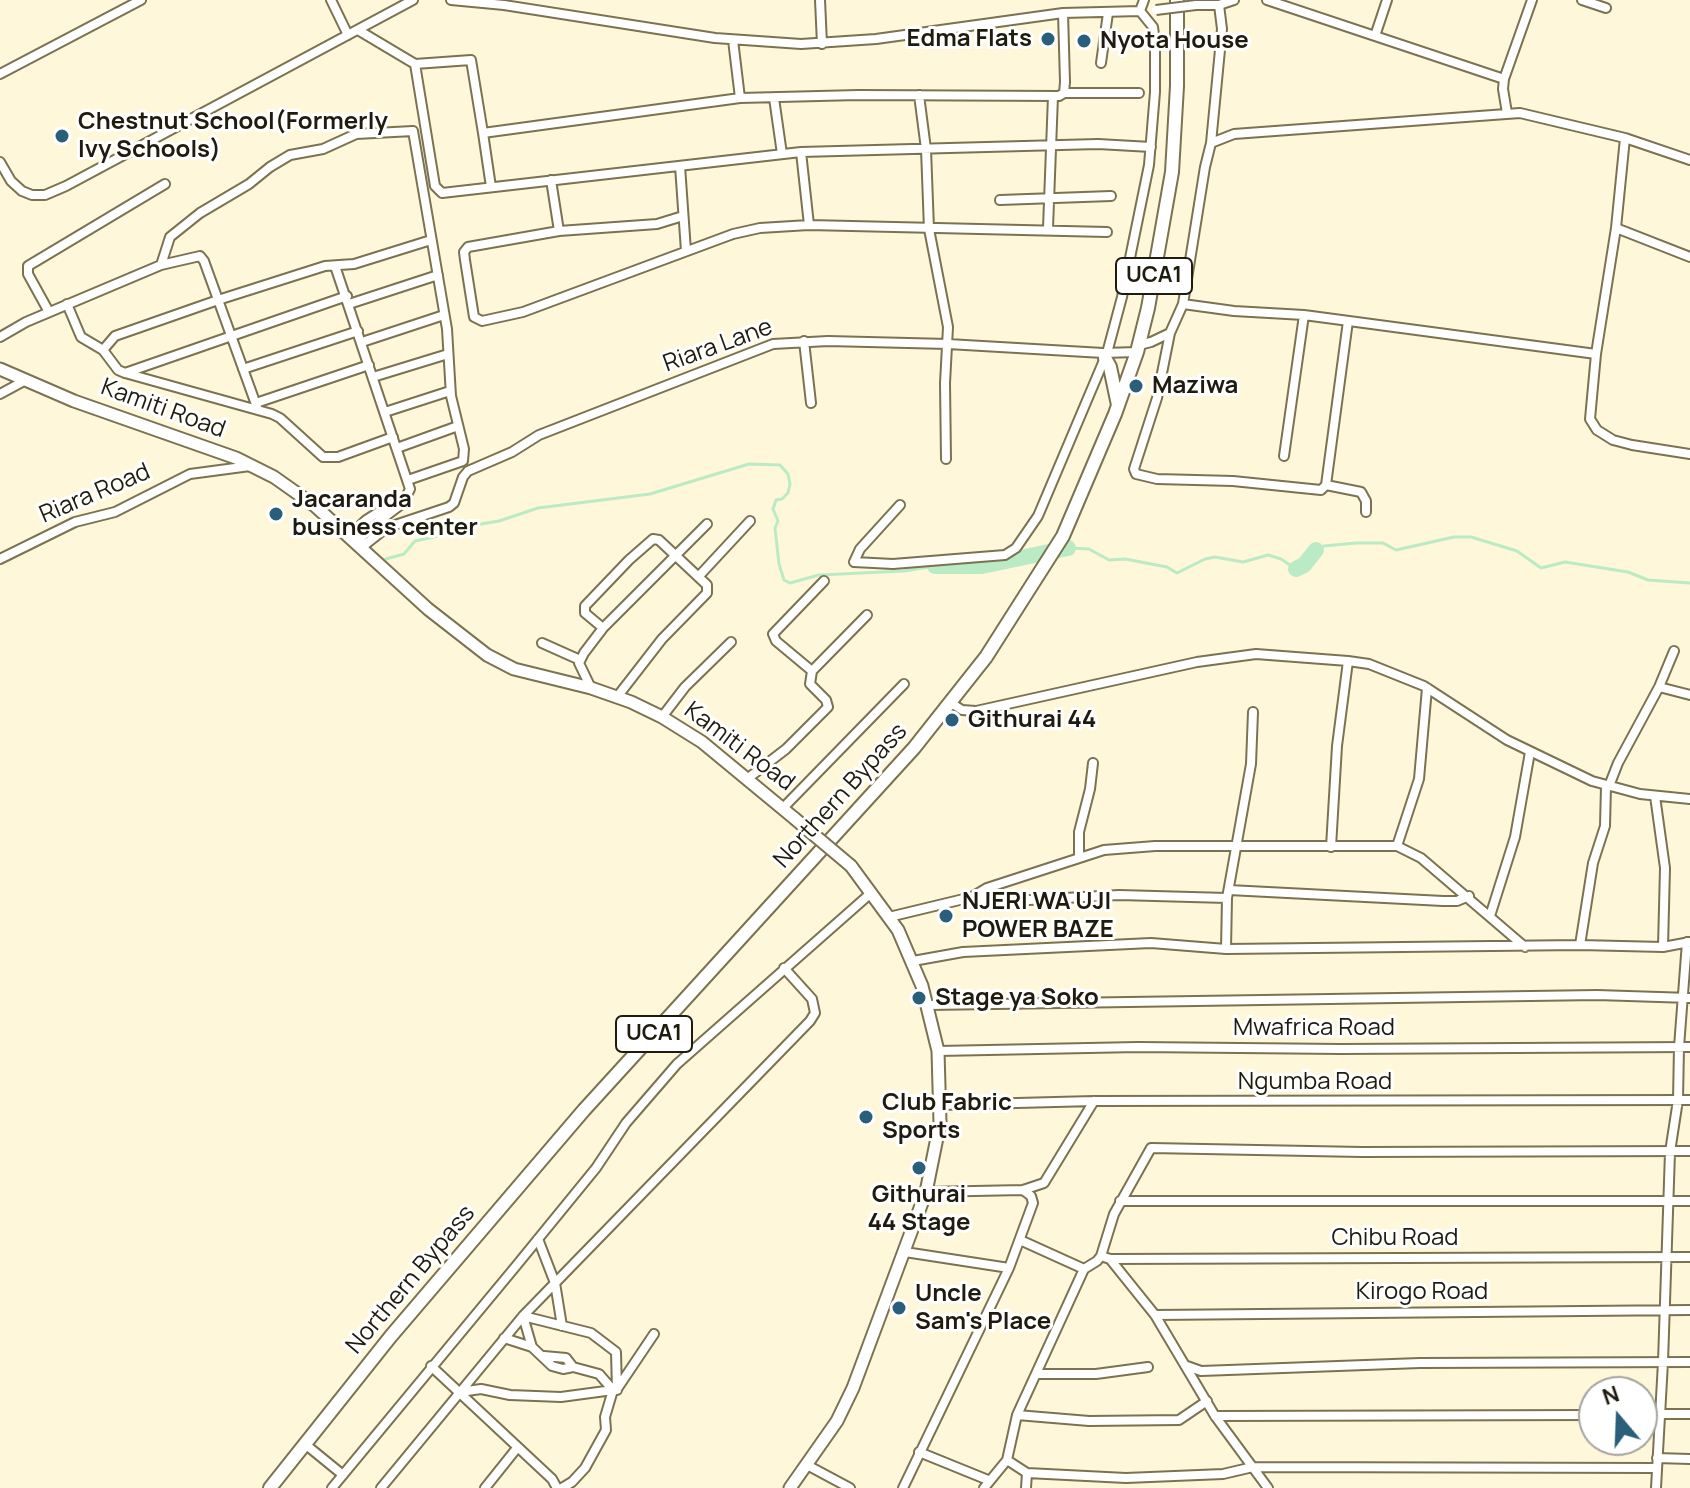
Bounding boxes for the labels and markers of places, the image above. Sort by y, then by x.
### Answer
place label: Edma Flats [906,25,1032,53]
place label: Nyota House [1100,27,1249,55]
marker: Edma Flats [1039,30,1057,48]
marker: Nyota House [1075,32,1093,50]
place label: Chestnut School(Formerly Ivy Schools) [78,108,388,164]
marker: Chestnut School(Formerly Ivy Schools) [53,127,71,145]
place label: Maziwa [1152,372,1238,400]
marker: Maziwa [1127,377,1145,395]
place label: Jacaranda business center [292,486,478,542]
marker: Jacaranda business center [267,505,285,523]
place label: Githurai 44 [968,706,1096,734]
marker: Githurai 44 [943,711,961,729]
place label: NJERI WA UJI POWER BAZE [962,888,1114,944]
marker: NJERI WA UJI POWER BAZE [937,907,955,925]
place label: Stage ya Soko [935,984,1099,1012]
marker: Stage ya Soko [910,989,928,1007]
place label: Club Fabric Sports [882,1089,1012,1145]
marker: Club Fabric Sports [857,1108,875,1126]
marker: Githurai 44 Stage [910,1159,928,1177]
place label: Githurai 44 Stage [868,1181,970,1237]
place label: Uncle Sam's Place [915,1280,1051,1336]
marker: Uncle Sam's Place [890,1299,908,1317]

